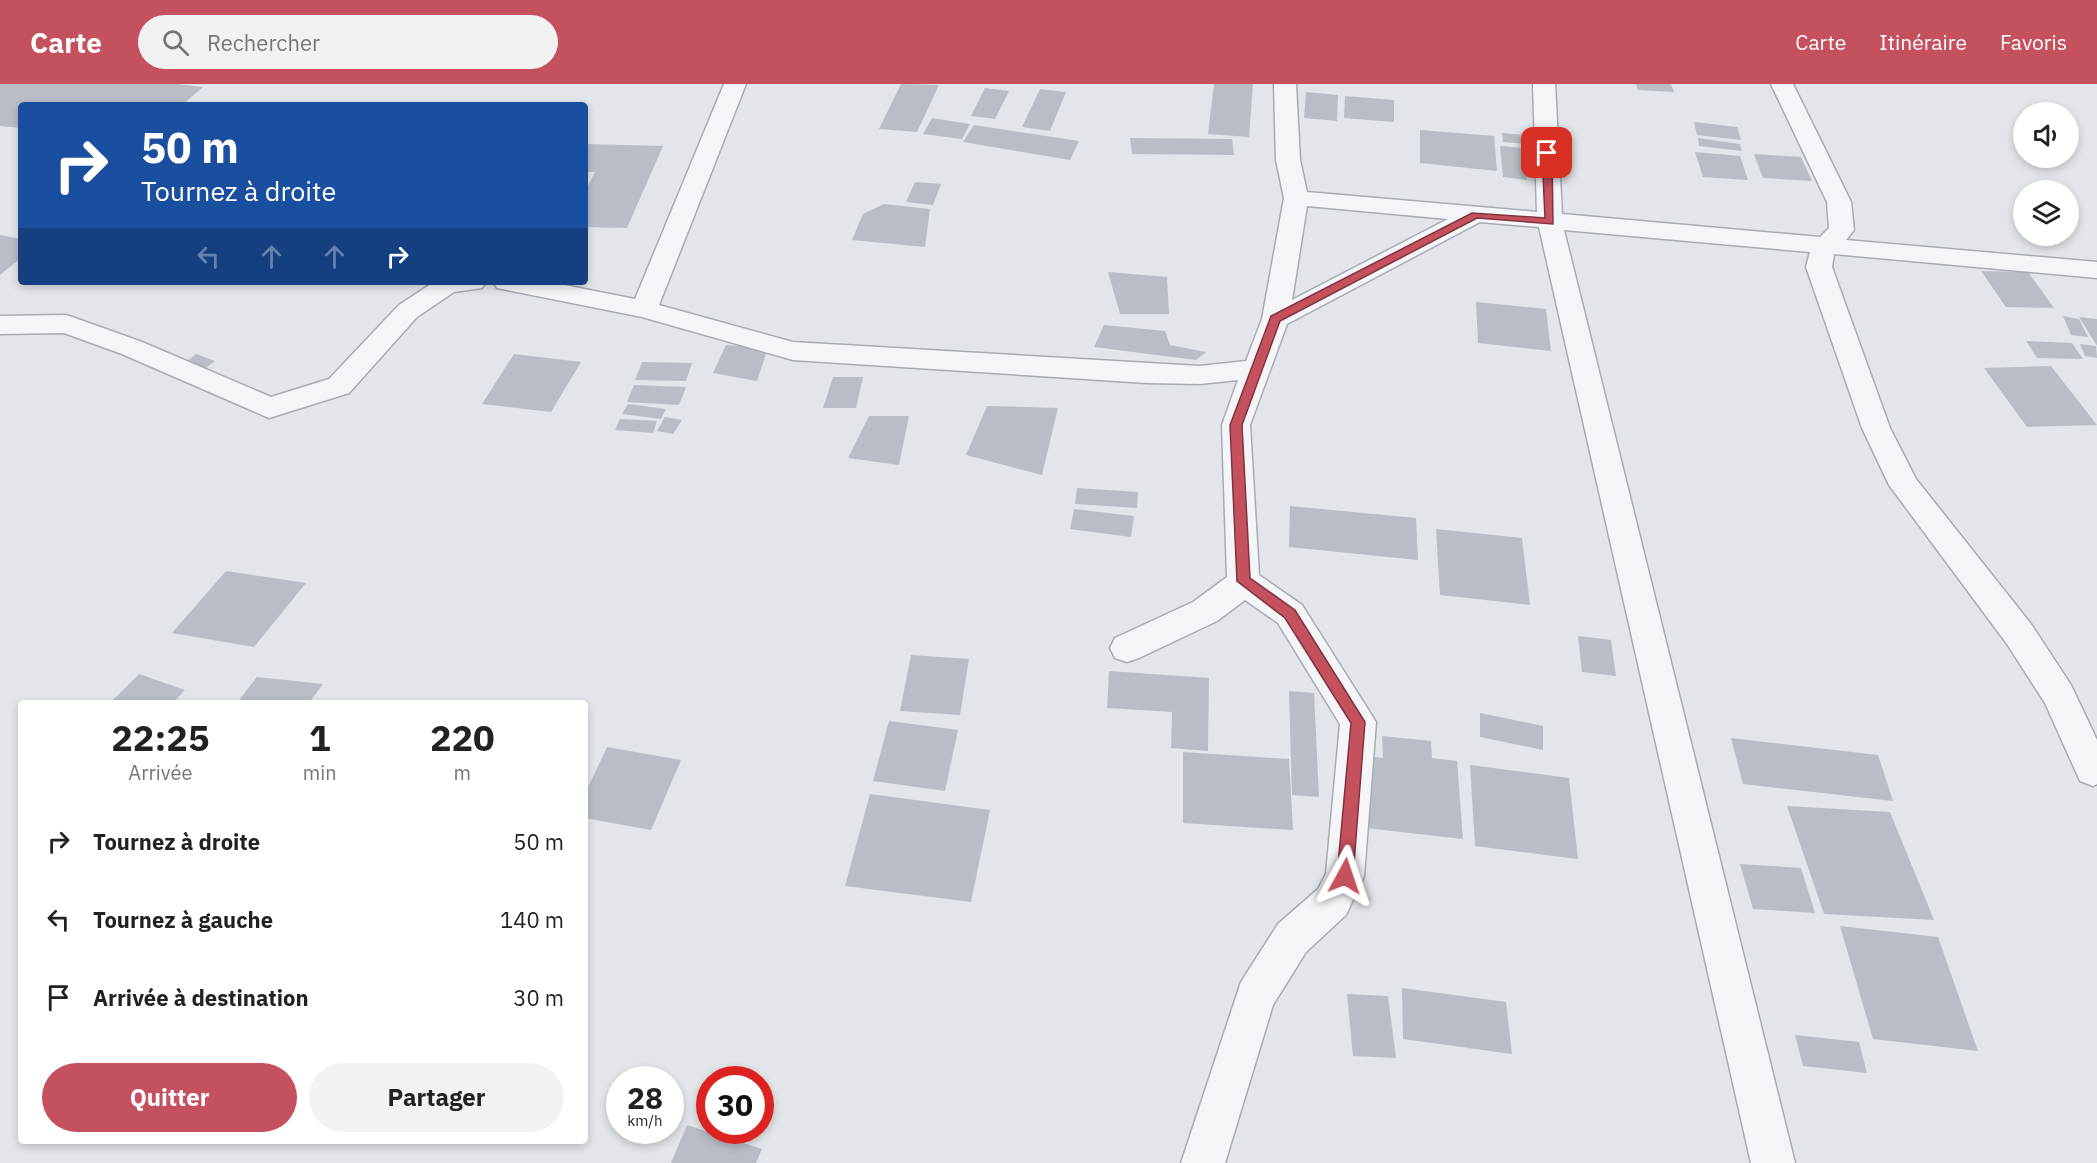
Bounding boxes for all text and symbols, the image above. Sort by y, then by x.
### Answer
search box [138,15,558,69]
text: Carte [30,24,102,61]
icon: search [159,26,192,59]
text: Rechercher [207,28,320,57]
text: Carte [1795,28,1846,56]
text: Itinéraire [1879,28,1967,56]
text: Favoris [2000,28,2067,56]
map controls [2013,102,2079,246]
button: sound [2013,102,2079,168]
text: 50 m [141,120,239,175]
icon: right [42,126,120,204]
pin [1521,127,1572,178]
icon: arrive [1530,136,1563,169]
text: Tournez à droite [141,173,336,208]
button: layers [2013,180,2079,246]
icon: left [192,240,225,273]
icon: ahead [255,240,288,273]
icon: ahead [318,240,351,273]
icon: right [381,240,414,273]
text: 22:25 [111,714,210,761]
text: 1 [309,714,331,761]
text: 220 [430,714,495,761]
text: Arrivée [128,759,192,786]
text: min [303,759,337,786]
text: m [454,759,471,786]
icon: right [42,825,75,858]
text: Tournez à droite [93,827,260,856]
text: 50 m [513,827,564,856]
position arrow [1313,844,1377,908]
icon: left [42,903,75,936]
text: Tournez à gauche [93,905,273,934]
text: 140 m [500,905,564,934]
icon: arrive [42,981,75,1014]
text: Arrivée à destination [93,983,309,1012]
text: 30 m [513,983,564,1012]
button: Quitter [42,1063,297,1132]
button: Partager [309,1063,564,1132]
speed limit sign: 30 [696,1066,774,1144]
text: 28 [627,1078,663,1117]
text: km/h [627,1111,663,1130]

